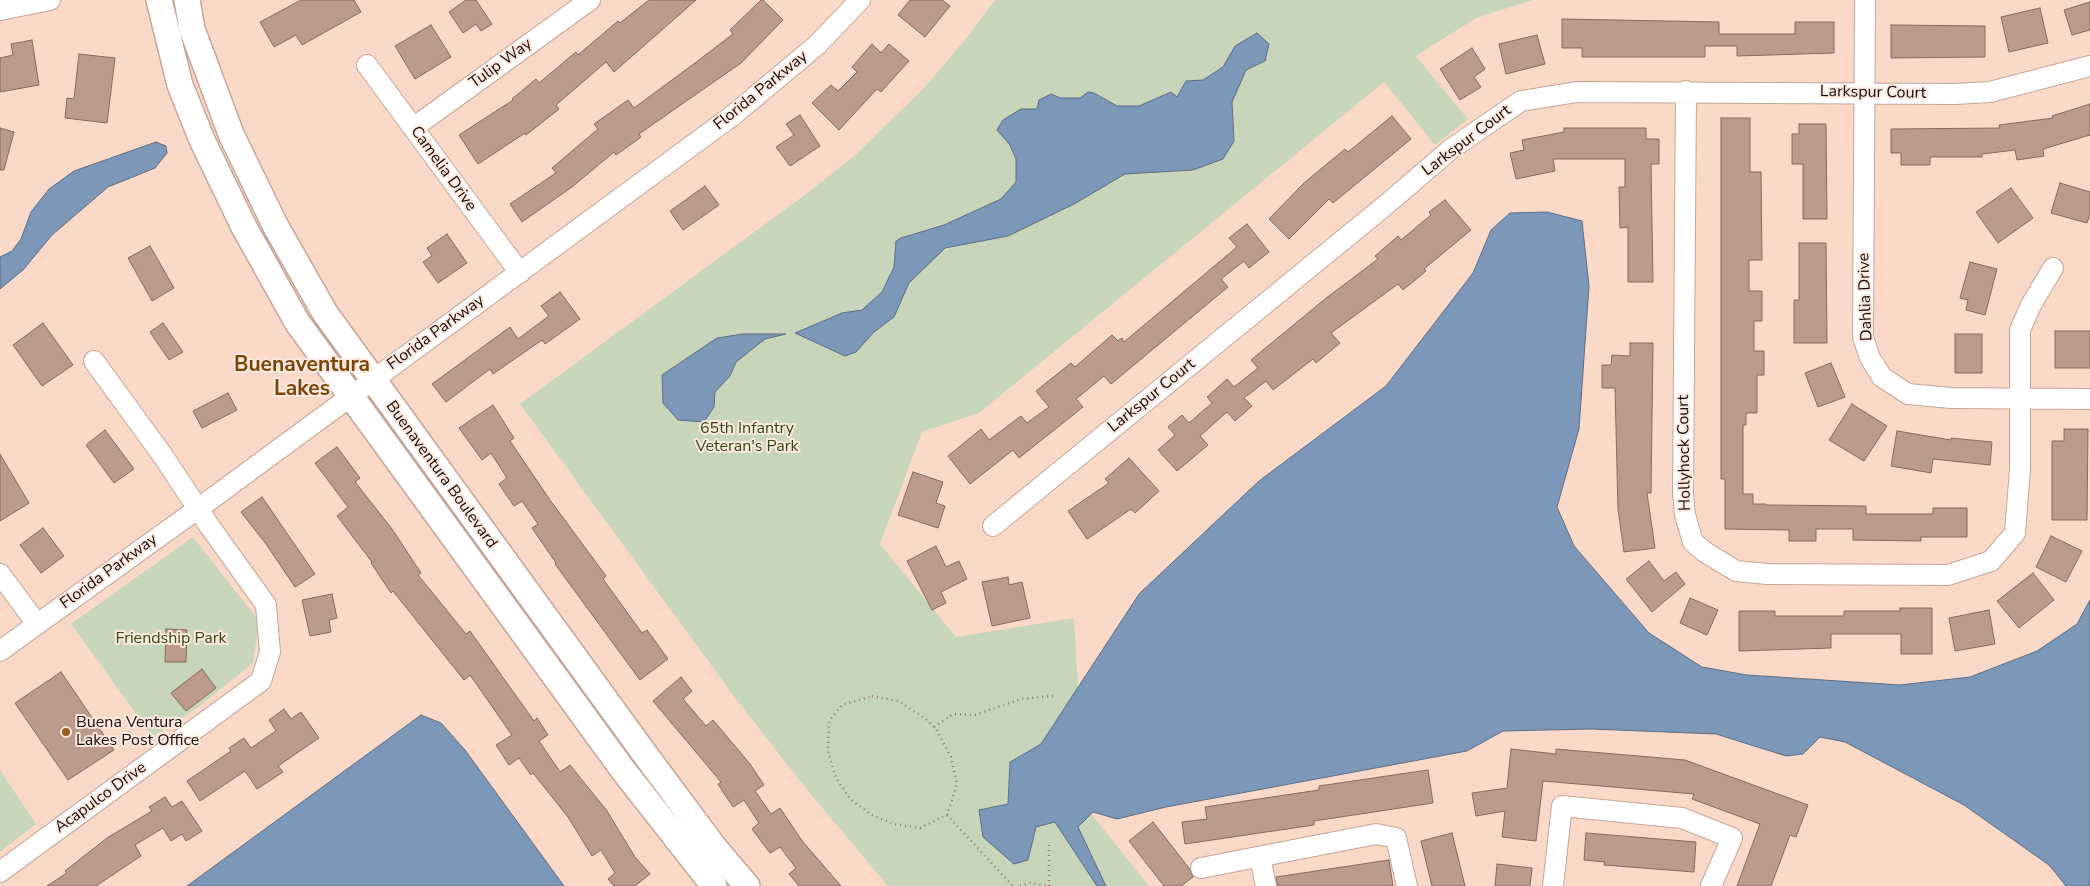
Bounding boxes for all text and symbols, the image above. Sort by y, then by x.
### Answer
street label: Tulip Way [466,35,536,93]
street label: Florida Parkway [710,47,812,135]
street label: Larkspur Court [1820,82,1926,104]
street label: Larkspur Court [1419,101,1515,181]
street label: Camelia Drive [406,123,480,215]
street label: Dahlia Drive [1855,252,1877,342]
street label: Florida Parkway [384,291,488,375]
district label: Buenaventura Lakes [234,353,370,403]
street label: Larkspur Court [1105,355,1199,437]
street label: Hollyhock Court [1674,395,1696,511]
street label: Buenaventura Boulevard [381,398,501,552]
park label: 65th Infantry Veteran's Park [695,419,799,457]
street label: Florida Parkway [57,530,161,614]
park label: Friendship Park [116,629,226,649]
place label: Buena Ventura Lakes Post Office [76,713,199,751]
marker: Buena Ventura Lakes Post Office [60,726,72,738]
street label: Acapulco Drive [51,758,151,838]

